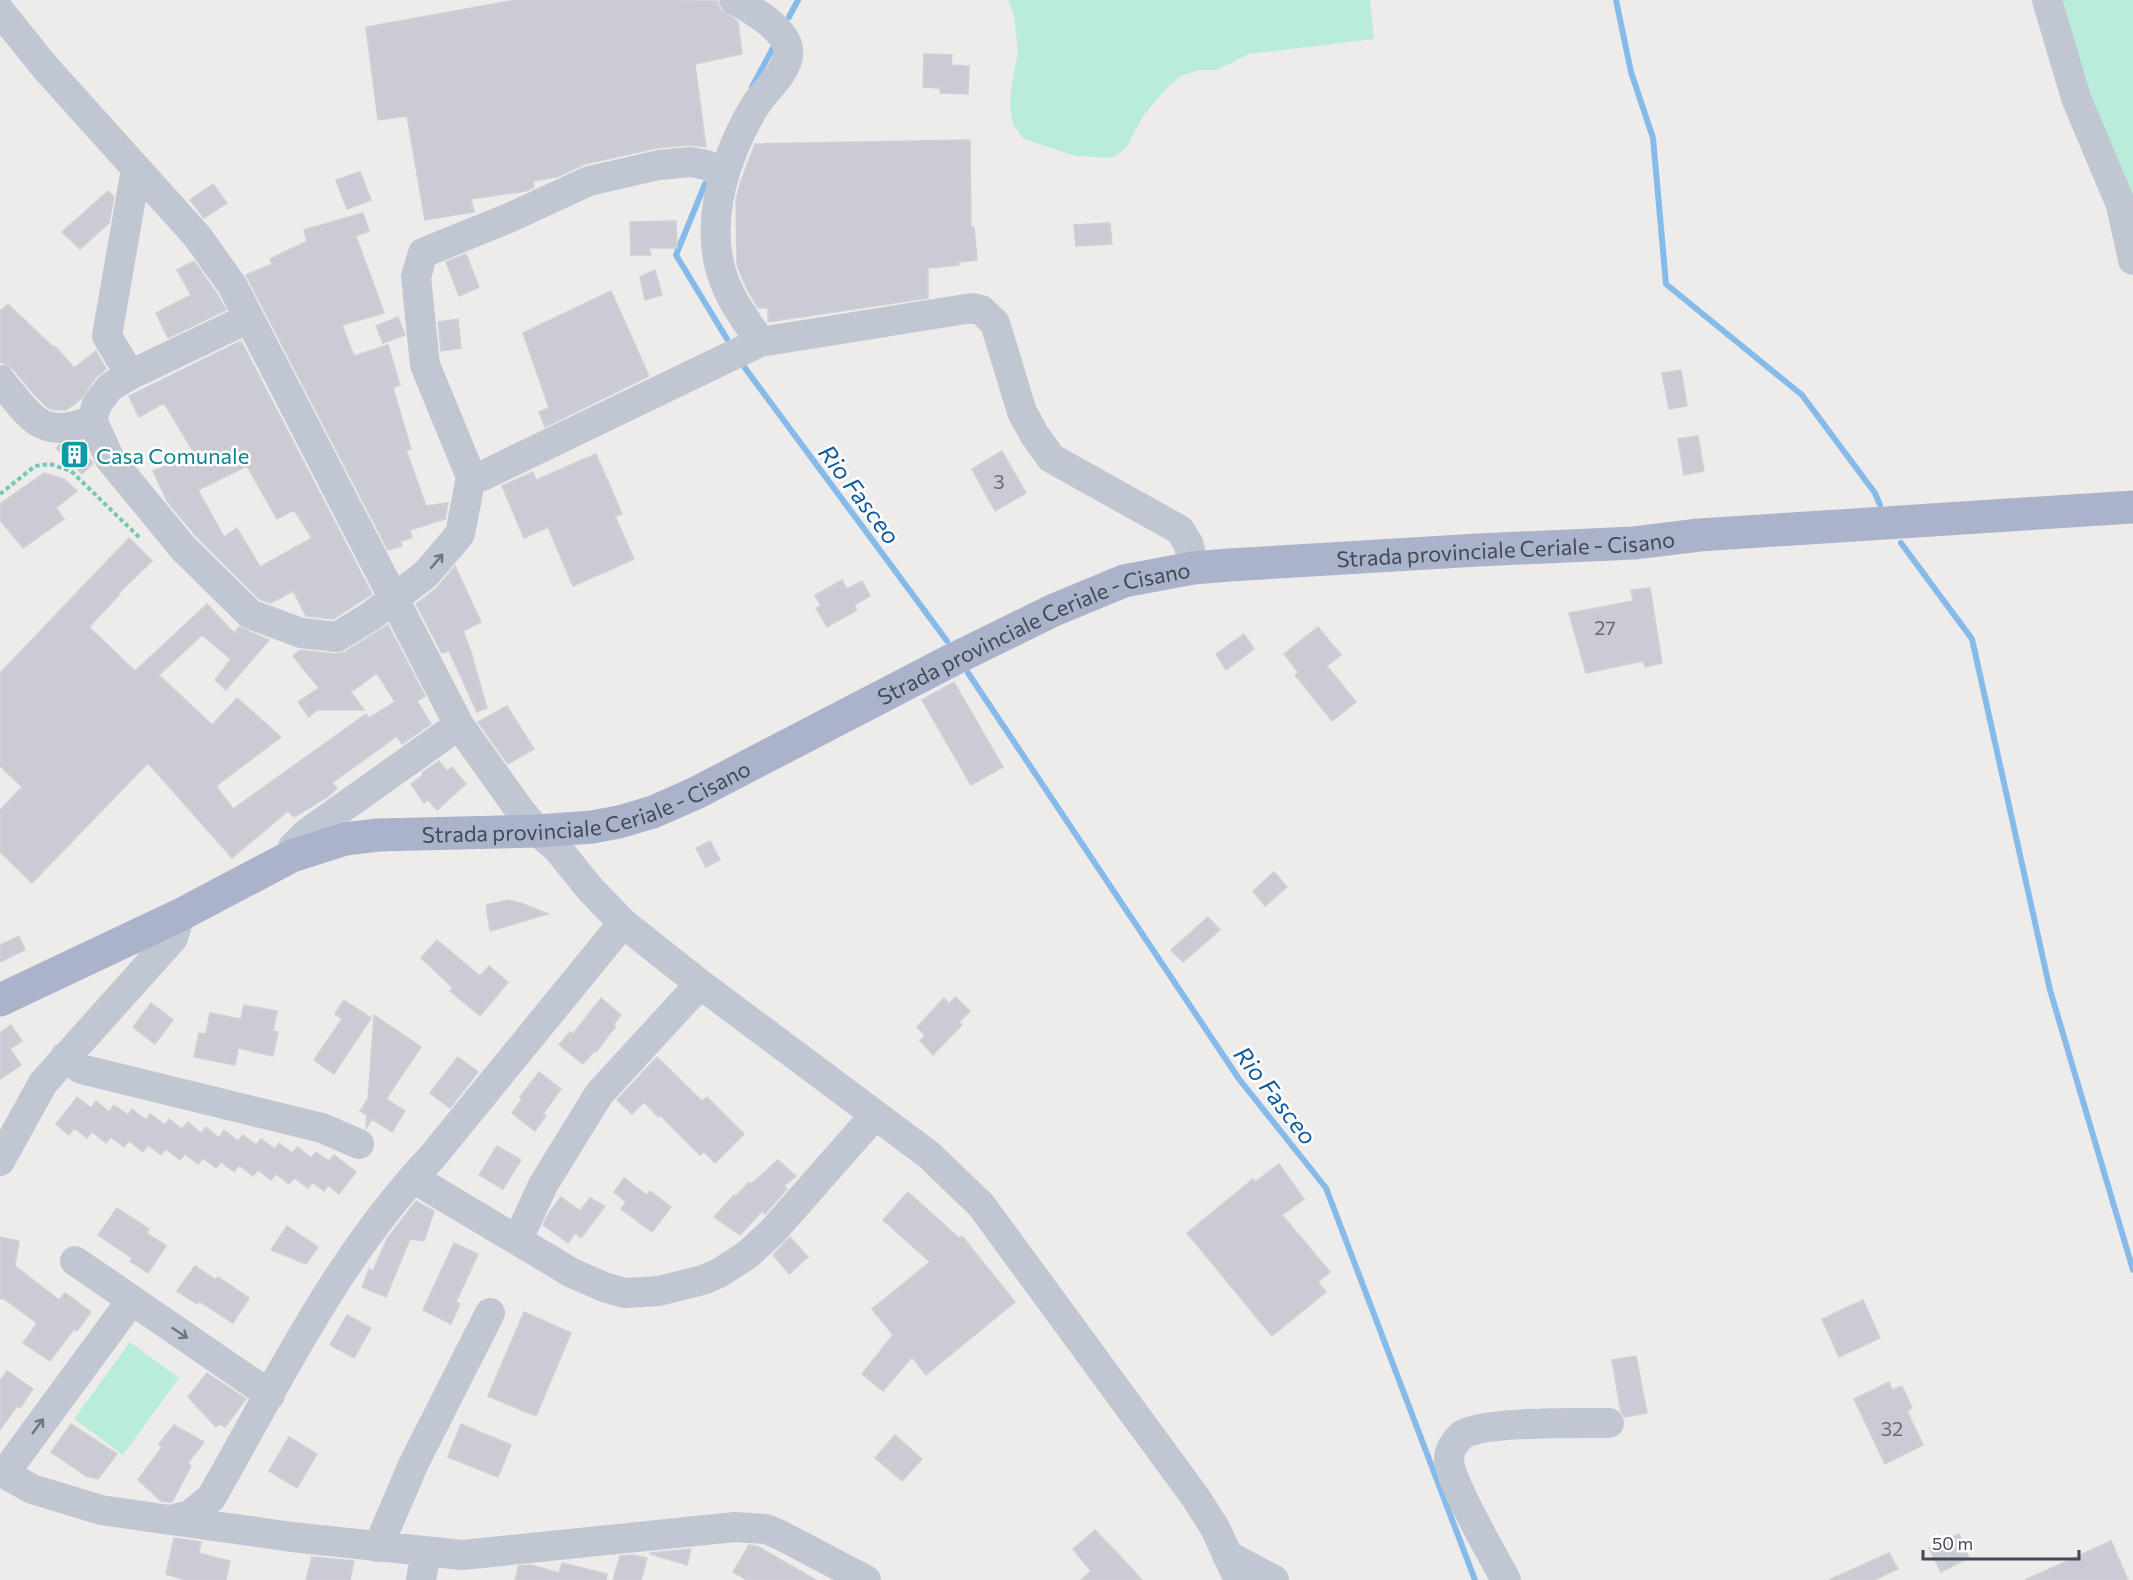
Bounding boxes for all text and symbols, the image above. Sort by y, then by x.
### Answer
building icon: Casa Comunale [59,439,91,471]
water label: Rio Fasceo [813,439,907,549]
place label: Casa Comunale [96,442,249,469]
house number: 3 [993,469,1005,493]
street label: Strada provinciale Ceriale - Cisano [1336,525,1676,572]
one-way arrow [430,553,443,569]
street label: Strada provinciale Ceriale - Cisano [872,555,1192,710]
house number: 27 [1594,615,1616,639]
street label: Strada provinciale Ceriale - Cisano [422,754,755,847]
water label: Rio Fasceo [1229,1040,1323,1150]
one-way arrow [171,1327,187,1339]
house number: 32 [1881,1416,1903,1440]
one-way arrow [32,1419,45,1435]
scale bar [1923,1523,2079,1561]
text: 50 m [1932,1532,1973,1554]

